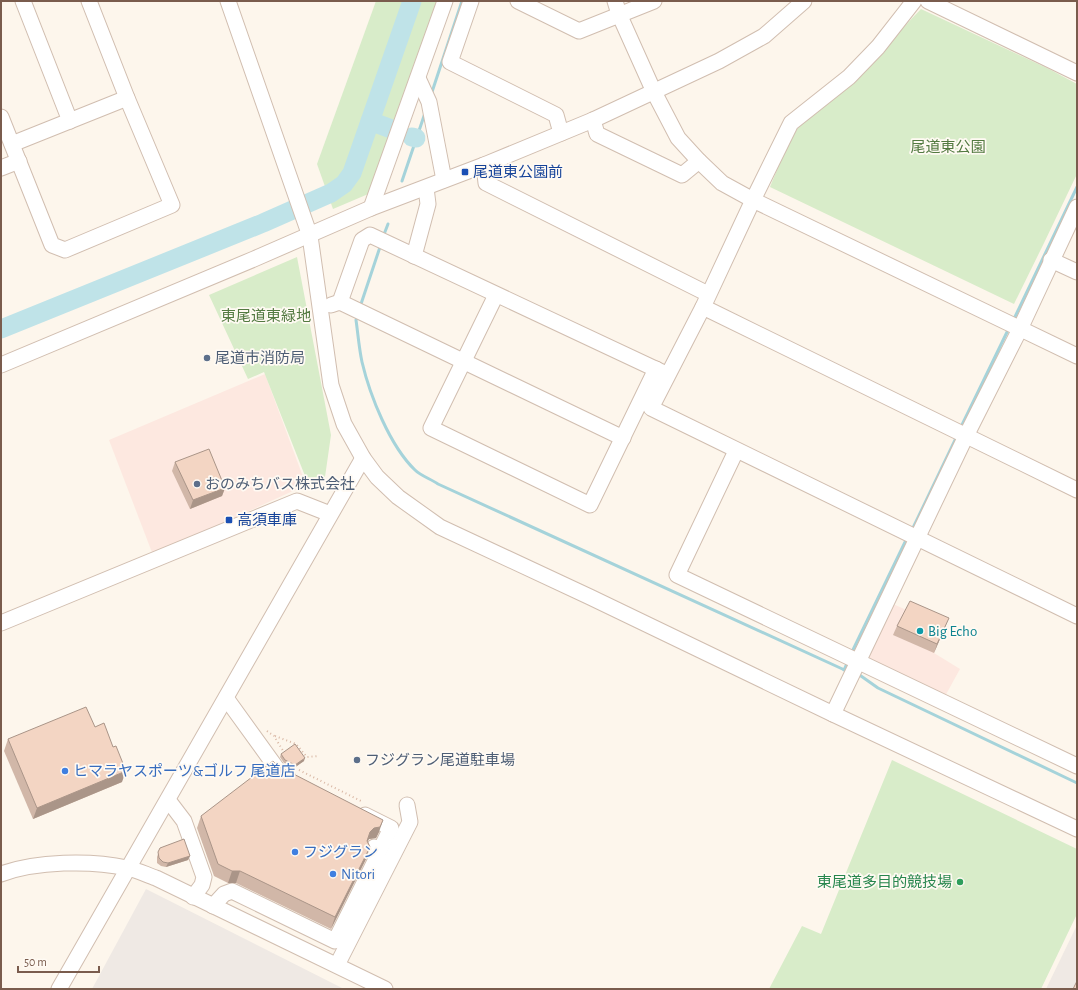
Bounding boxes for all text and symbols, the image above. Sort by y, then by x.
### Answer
park label: 尾道東公園 [910,139,986,155]
place label: 尾道東公園前 [473,164,563,180]
marker: 尾道東公園前 [460,167,470,177]
park label: 東尾道東緑地 [221,308,311,324]
place label: 尾道市消防局 [215,350,305,366]
marker: 尾道市消防局 [202,353,212,363]
place label: おのみちバス株式会社 [205,476,355,492]
marker: おのみちバス株式会社 [192,479,202,489]
place label: 高須車庫 [237,512,297,528]
marker: 高須車庫 [224,515,234,525]
place label: Big Echo [928,624,977,639]
marker: Big Echo [915,626,925,636]
place label: フジグラン尾道駐車場 [365,752,515,768]
marker: フジグラン尾道駐車場 [352,755,362,765]
place label: ヒマラヤスポーツ&ゴルフ 尾道店 [73,763,296,779]
marker: ヒマラヤスポーツ&ゴルフ 尾道店 [60,766,70,776]
place label: フジグラン [303,844,378,860]
marker: フジグラン [290,847,300,857]
place label: Nitori [341,867,375,882]
marker: Nitori [328,869,338,879]
place label: 東尾道多目的競技場 [817,874,952,890]
marker: 東尾道多目的競技場 [955,877,965,887]
scale bar [18,948,99,974]
text: 50 m [24,956,47,968]

